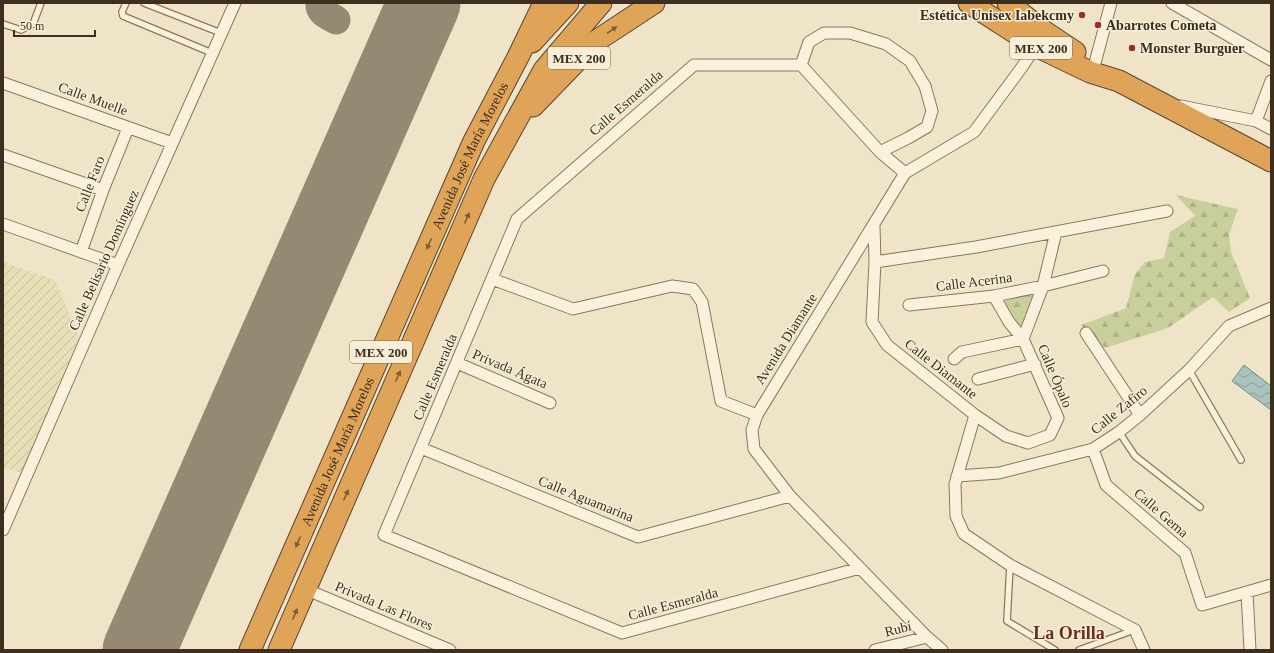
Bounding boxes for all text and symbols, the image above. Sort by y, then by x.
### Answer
place label: Estética Unisex Iabekcmy [920,8,1074,23]
marker: Estética Unisex Iabekcmy [1077,10,1087,20]
scale bar [14,12,95,38]
place label: Abarrotes Cometa [1106,18,1217,33]
text: 50 m [20,19,45,33]
marker: Abarrotes Cometa [1093,20,1103,30]
one-way arrow [607,26,618,34]
road number: MEX 200 [1010,37,1072,59]
place label: Monster Burguer [1140,41,1244,56]
marker: Monster Burguer [1127,43,1137,53]
road number: MEX 200 [548,47,610,69]
street label: Calle Esmeralda [586,67,666,139]
street label: Calle Muelle [56,80,130,118]
street label: Avenida José María Morelos [429,80,511,232]
street label: Calle Faro [72,154,108,214]
street label: Calle Belisario Domínguez [66,187,142,333]
one-way arrow [464,213,470,224]
one-way arrow [426,238,432,249]
street label: Calle Acerina [935,270,1014,294]
street label: Avenida Diamante [752,291,820,387]
street label: Calle Esmeralda [410,331,460,422]
street label: Calle Diamante [902,336,980,402]
road number: MEX 200 [350,341,412,363]
street label: Calle Ópalo [1035,342,1076,410]
street label: Privada Ágata [470,346,551,392]
one-way arrow [396,369,402,381]
street label: Avenida José María Morelos [298,375,377,528]
street label: Calle Zafiro [1088,383,1150,437]
street label: Calle Aguamarina [536,473,637,525]
street label: Calle Gema [1131,486,1192,541]
one-way arrow [343,489,350,501]
one-way arrow [294,537,300,549]
street label: Privada Las Flores [333,579,435,633]
street label: Calle Esmeralda [627,585,720,623]
one-way arrow [292,608,298,620]
street label: Rubí [883,618,913,640]
district label: La Orilla [1033,623,1105,643]

